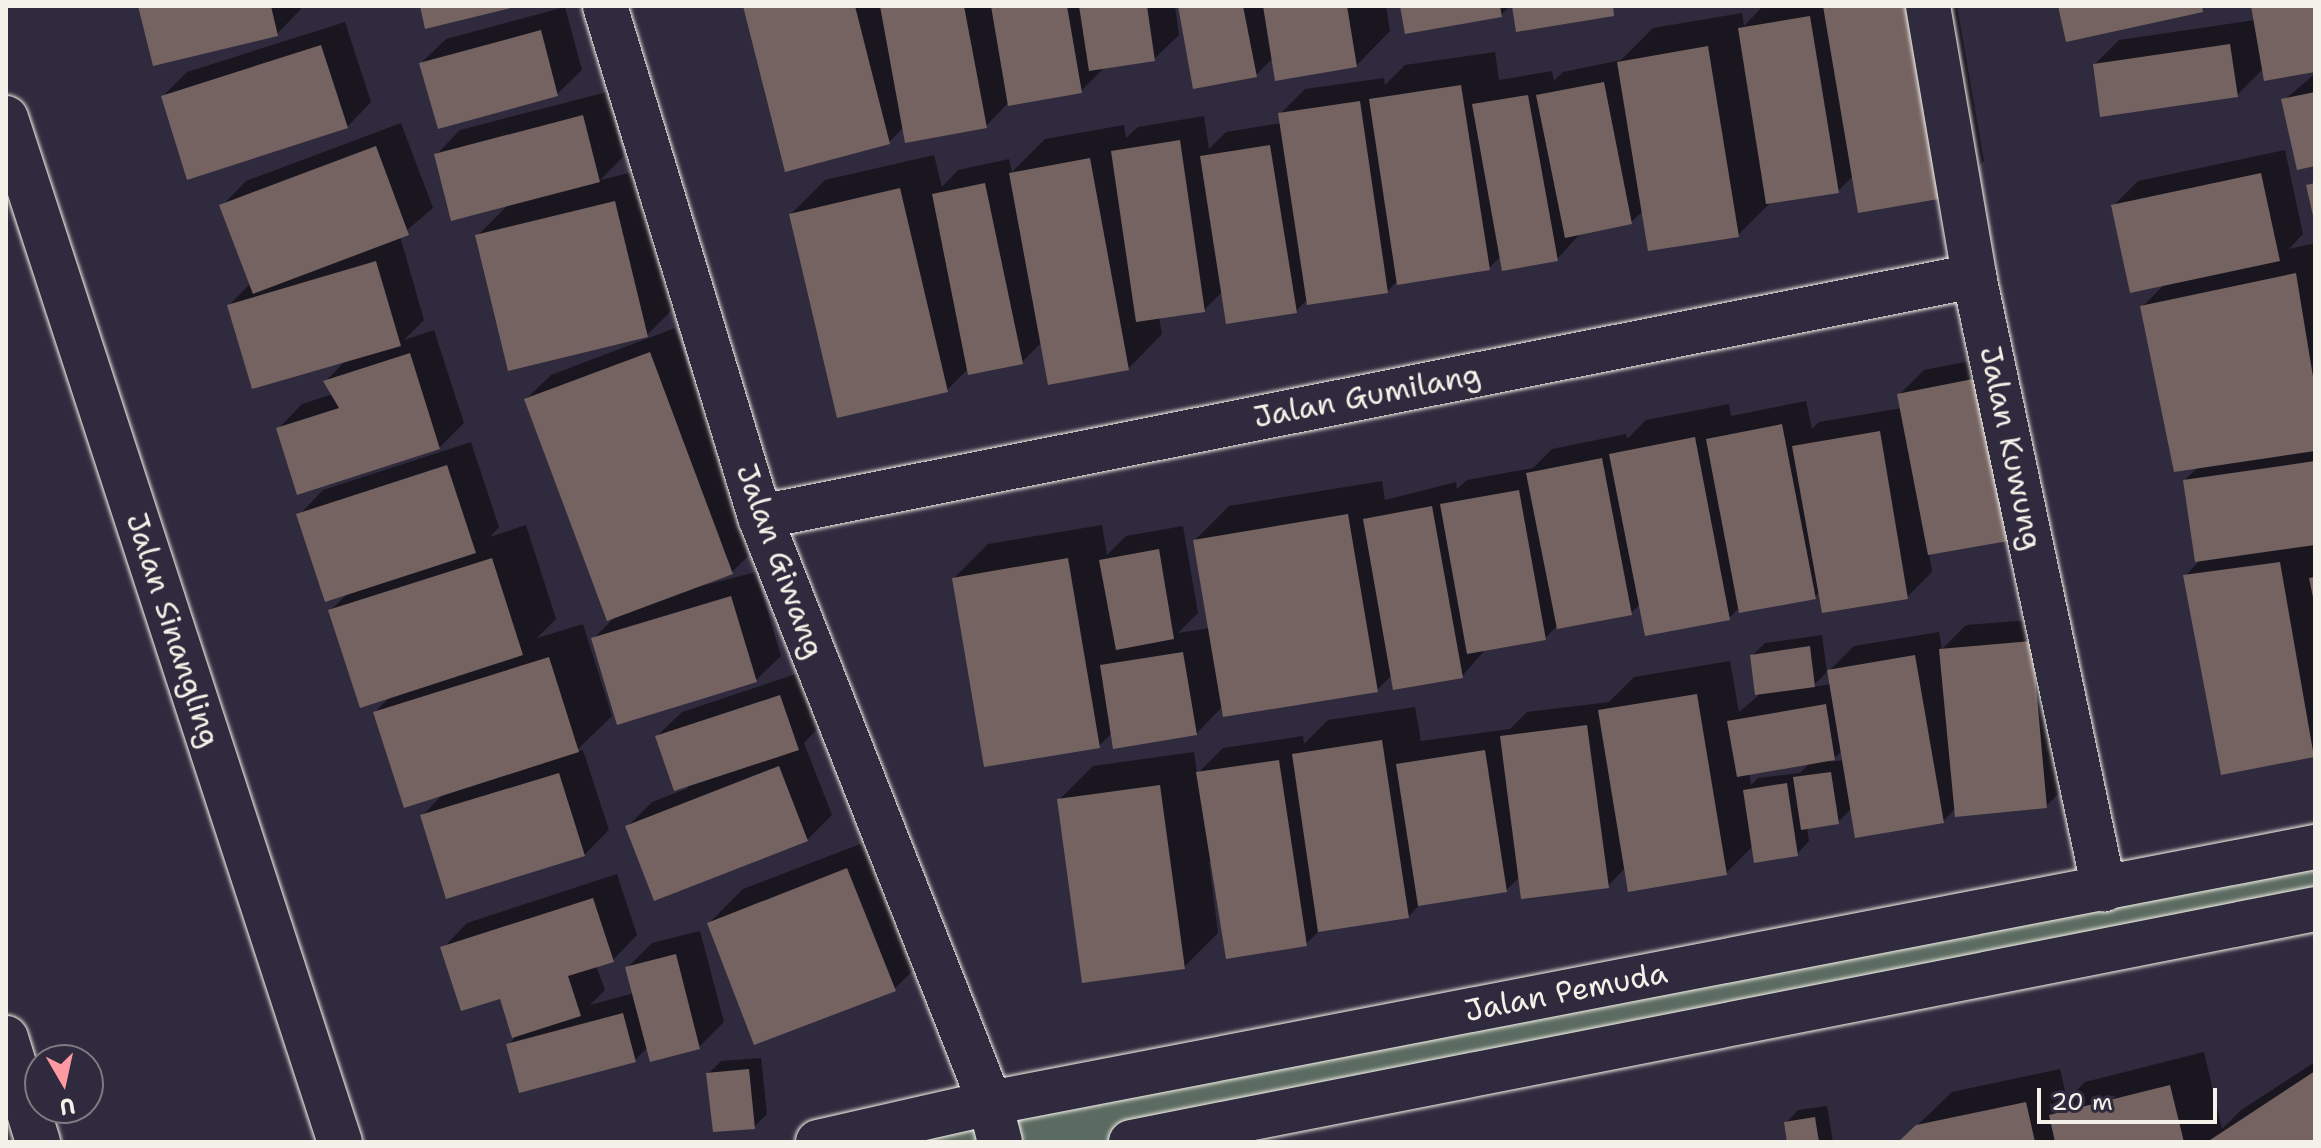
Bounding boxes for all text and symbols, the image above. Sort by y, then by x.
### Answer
street label: Jalan Kuwung [1972,343,2050,553]
street label: Jalan Gumilang [1250,356,1484,436]
street label: Jalan Giwang [728,459,832,663]
street label: Jalan Sinangling [118,508,228,752]
street label: Jalan Pemuda [1462,955,1670,1029]
north arrow [24,1044,104,1124]
scale bar [2041,1072,2221,1122]
text: 20 m [2051,1086,2113,1118]
text: U [58,1091,77,1122]

